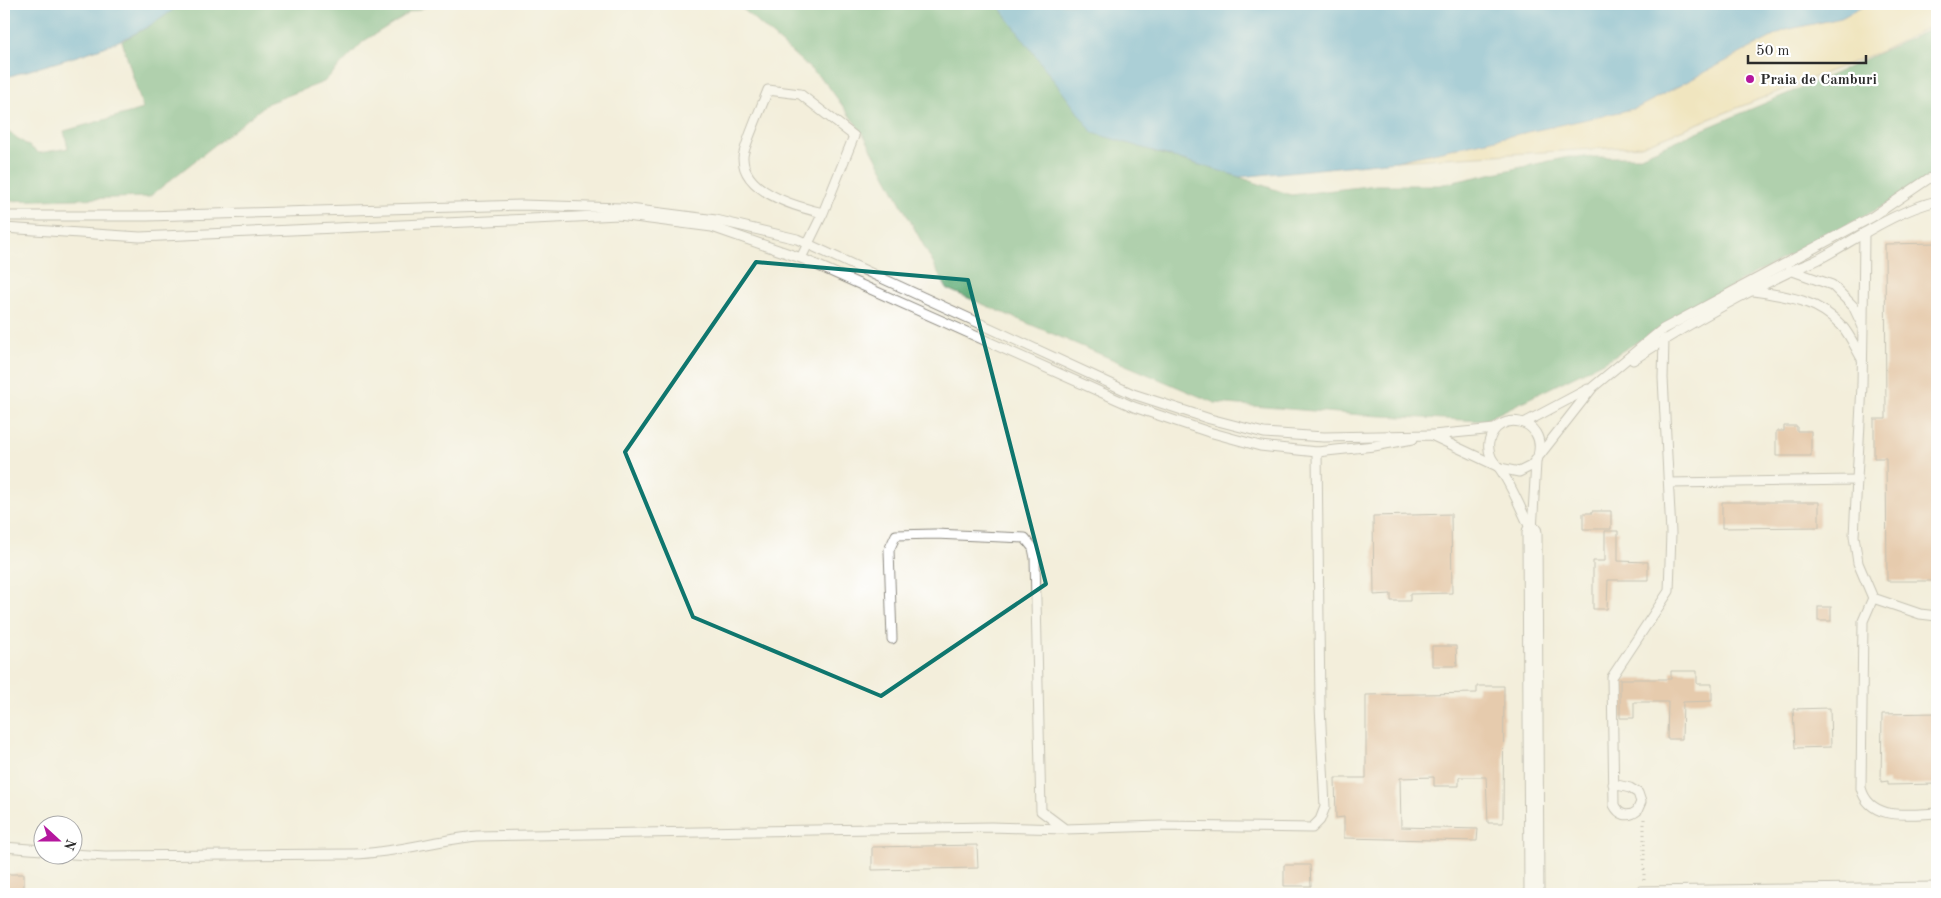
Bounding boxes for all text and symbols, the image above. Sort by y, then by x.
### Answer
scale bar [1748,32,1866,64]
text: 50 m [1756,44,1790,59]
marker: Praia de Camburi [1744,73,1756,85]
place label: Praia de Camburi [1760,73,1877,88]
north arrow [32,816,82,866]
text: N [61,837,78,852]

